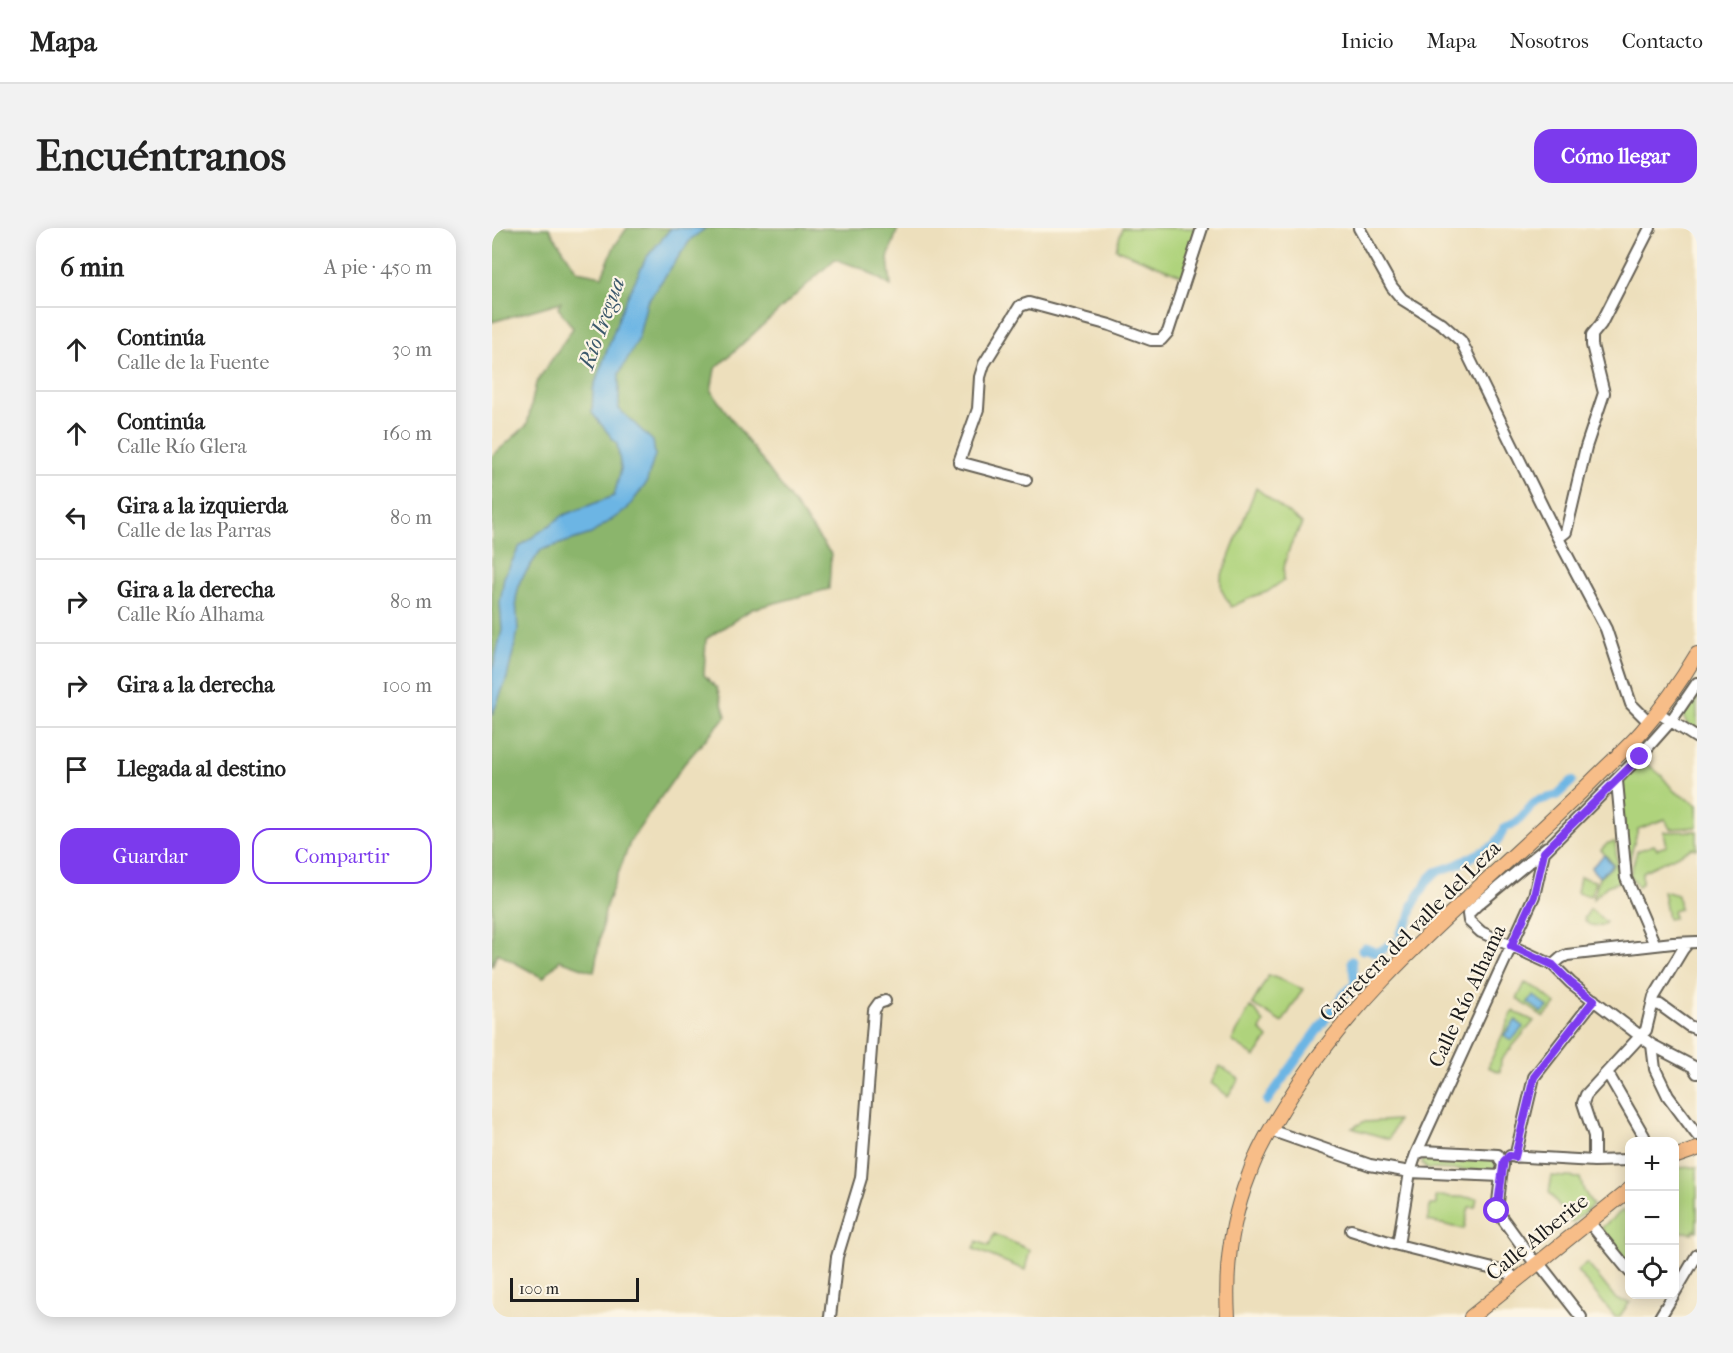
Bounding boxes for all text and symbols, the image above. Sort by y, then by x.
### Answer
text: Mapa [30,25,97,58]
text: Inicio [1341,29,1393,53]
text: Mapa [1426,29,1476,53]
text: Nosotros [1509,29,1589,53]
text: Contacto [1622,29,1703,53]
button: Cómo llegar [1534,129,1697,183]
text: Encuéntranos [36,132,286,181]
text: 6 min [60,252,124,283]
text: A pie · 450 m [324,256,432,279]
water label: Río Iregua [573,274,630,374]
text: Continúa [117,325,205,351]
icon: ahead [60,333,93,366]
text: 30 m [392,338,432,361]
text: Calle de la Fuente [117,351,269,374]
text: Continúa [117,409,205,435]
icon: ahead [60,417,93,450]
text: 160 m [382,422,432,445]
text: Calle Río Glera [117,435,247,458]
text: Gira a la izquierda [117,493,288,519]
icon: left [60,501,93,534]
text: 80 m [390,506,432,529]
text: Calle de las Parras [117,519,271,542]
text: Gira a la derecha [117,577,274,603]
icon: right [60,585,93,618]
text: 80 m [390,590,432,613]
text: Calle Río Alhama [117,603,264,626]
icon: right [60,669,93,702]
text: Gira a la derecha [117,672,274,698]
text: 100 m [382,674,432,697]
route end [1626,743,1652,769]
icon: arrive [60,753,93,786]
text: Llegada al destino [117,756,286,782]
button: Guardar [60,828,240,884]
button: Compartir [252,828,432,884]
street label: Carretera del valle del Leza [1315,835,1506,1026]
street label: Calle Río Alhama [1423,921,1511,1071]
map controls [1625,1137,1679,1299]
button: + [1625,1137,1679,1191]
street label: Calle Alberite [1481,1189,1593,1285]
button: − [1625,1191,1679,1245]
route start [1483,1197,1509,1223]
button: locate [1625,1245,1679,1299]
scale bar [510,1275,639,1302]
text: 100 m [519,1279,559,1298]

